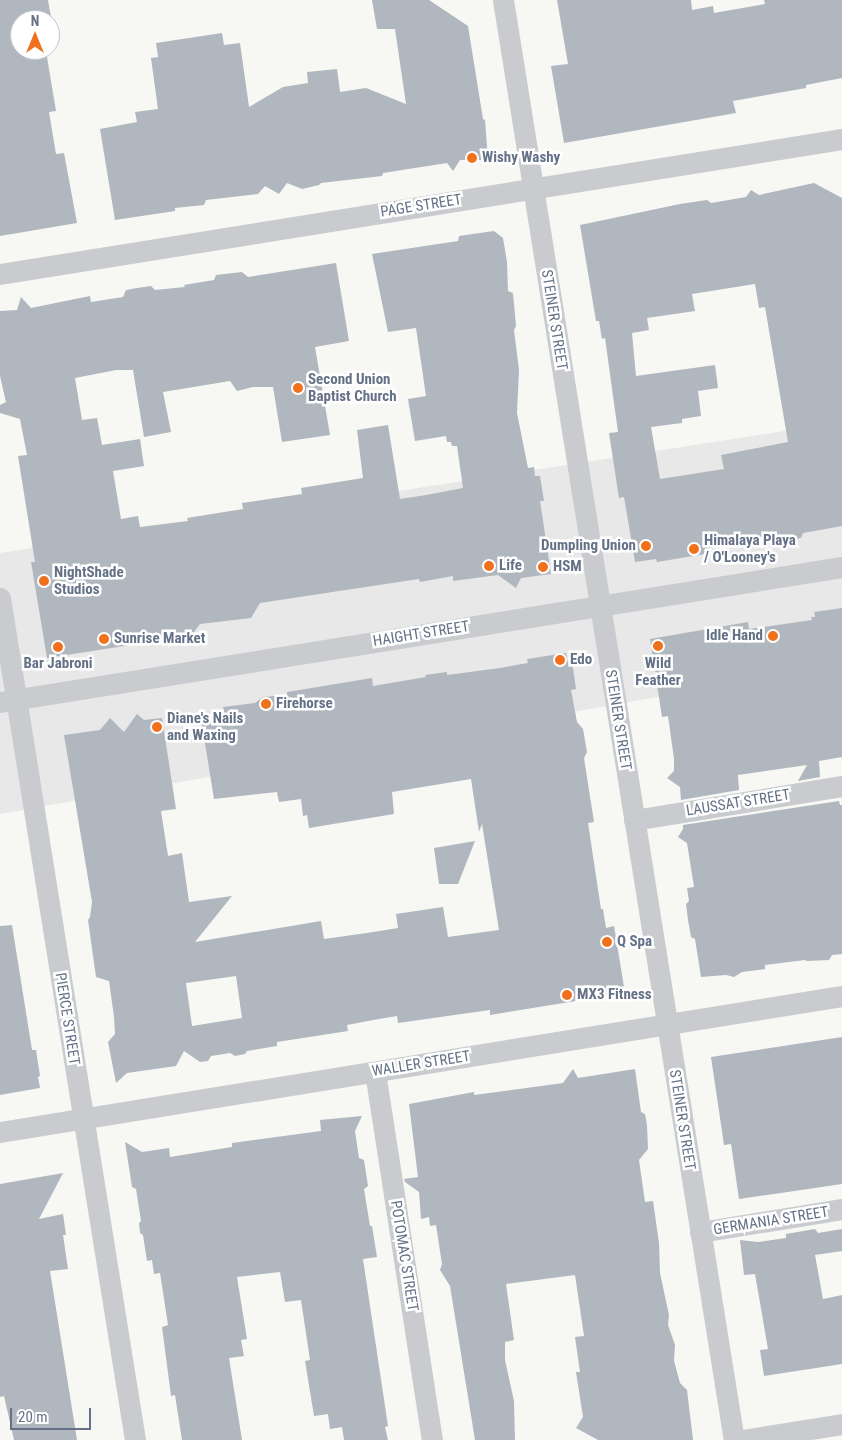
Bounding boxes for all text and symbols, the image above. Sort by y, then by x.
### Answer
north arrow [10,10,60,60]
text: N [31,13,39,29]
place label: Wishy Washy [482,149,560,167]
marker: Wishy Washy [466,152,478,164]
street label: PAGE STREET [379,191,463,221]
street label: STEINER STREET [537,269,571,371]
place label: Second Union Baptist Church [308,370,397,405]
marker: Second Union Baptist Church [292,382,304,394]
place label: Himalaya Playa / O'Looney's [704,531,796,566]
place label: Dumpling Union [541,537,636,555]
marker: Dumpling Union [640,540,652,552]
marker: Himalaya Playa / O'Looney's [688,543,700,555]
place label: Life [499,557,522,575]
place label: HSM [553,558,582,576]
marker: Life [483,560,495,572]
marker: HSM [537,561,549,573]
place label: NightShade Studios [54,563,124,598]
marker: NightShade Studios [38,575,50,587]
street label: HAIGHT STREET [371,617,471,651]
place label: Idle Hand [706,627,763,645]
place label: Sunrise Market [114,630,205,648]
marker: Idle Hand [767,630,779,642]
marker: Sunrise Market [98,633,110,645]
marker: Wild Feather [652,640,664,652]
marker: Bar Jabroni [52,641,64,653]
place label: Edo [570,651,592,669]
marker: Edo [554,654,566,666]
place label: Wild Feather [635,654,681,689]
place label: Bar Jabroni [23,655,93,673]
street label: STEINER STREET [601,669,635,771]
place label: Firehorse [276,695,333,713]
marker: Firehorse [260,698,272,710]
place label: Diane's Nails and Waxing [167,709,243,744]
marker: Diane's Nails and Waxing [151,721,163,733]
street label: LAUSSAT STREET [685,786,791,820]
place label: Q Spa [617,933,652,951]
marker: Q Spa [601,936,613,948]
street label: PIERCE STREET [51,972,83,1066]
place label: MX3 Fitness [577,986,652,1004]
marker: MX3 Fitness [561,989,573,1001]
street label: WALLER STREET [371,1047,471,1081]
street label: STEINER STREET [665,1069,699,1171]
street label: POTOMAC STREET [386,1199,422,1313]
street label: GERMANIA STREET [712,1203,830,1239]
scale bar [12,1398,94,1430]
text: 20 m [18,1408,48,1426]

